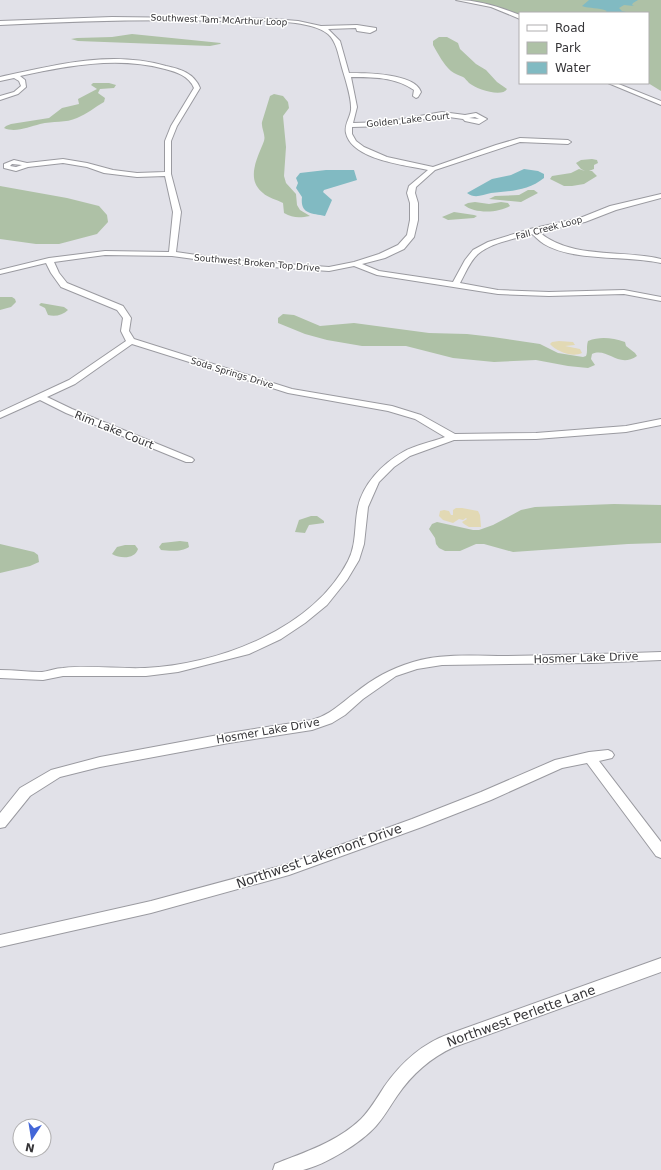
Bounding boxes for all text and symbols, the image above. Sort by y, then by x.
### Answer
legend [519,12,649,84]
street label: Southwest Tam McArthur Loop [150,13,288,27]
text: Road [555,21,585,35]
text: Park [555,41,581,55]
text: Water [555,61,591,75]
street label: Golden Lake Court [366,111,450,129]
street label: Fall Creek Loop [515,214,584,242]
street label: Southwest Broken Top Drive [194,253,321,274]
street label: Soda Springs Drive [189,356,275,390]
street label: Rim Lake Court [73,408,156,452]
street label: Hosmer Lake Drive [533,650,639,666]
street label: Hosmer Lake Drive [215,715,321,746]
street label: Northwest Lakemont Drive [234,821,404,891]
street label: Northwest Perlette Lane [445,982,597,1050]
north arrow [12,1118,52,1158]
text: N [24,1140,36,1155]

